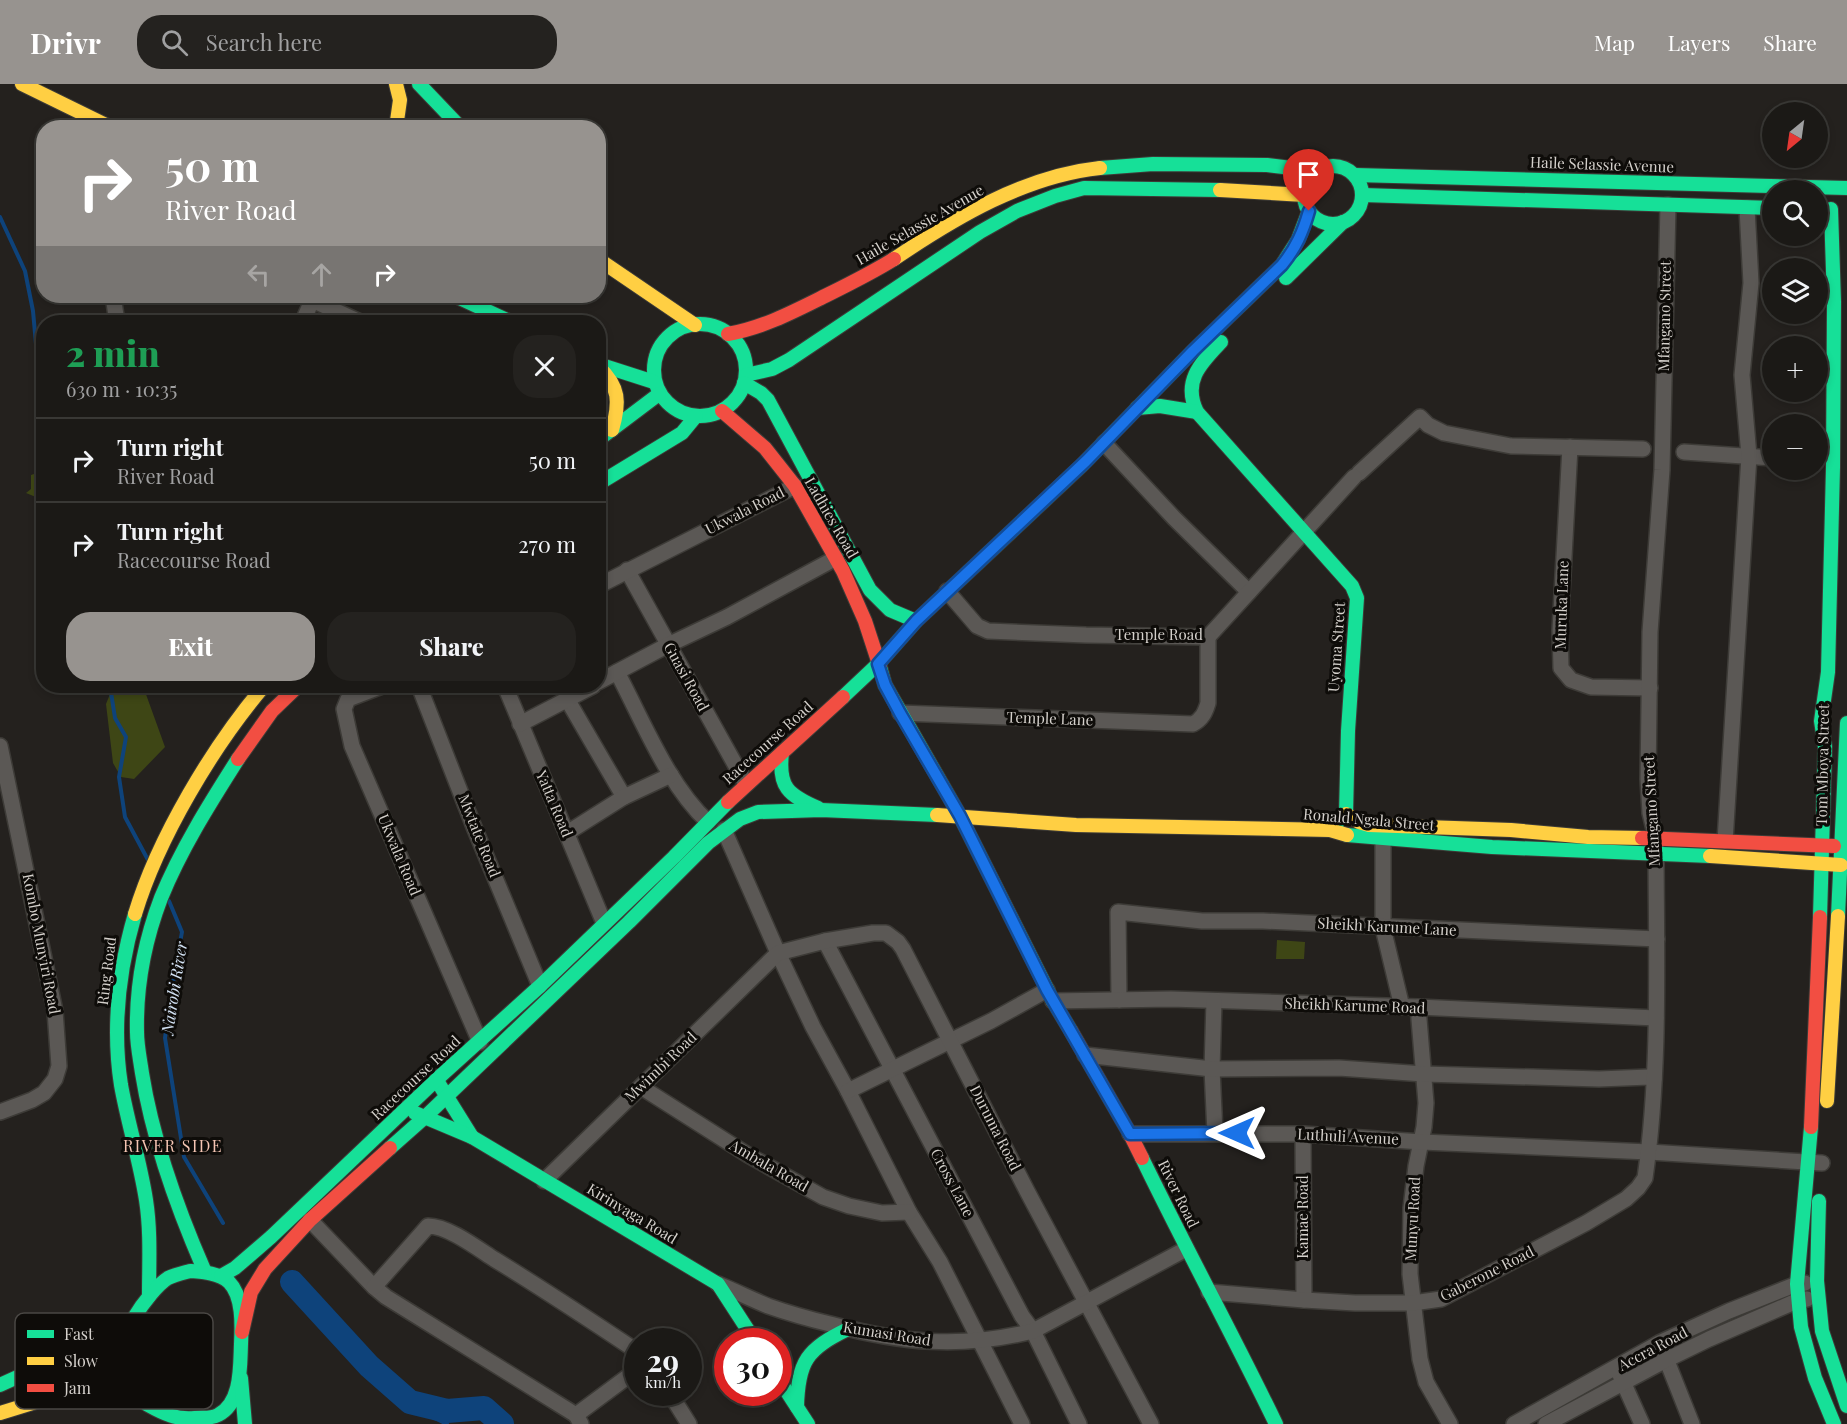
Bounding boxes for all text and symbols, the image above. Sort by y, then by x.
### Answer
search box [137,15,557,69]
text: Drivr [30,24,101,61]
icon: search [158,26,191,59]
text: Search here [206,27,322,57]
text: Map [1594,28,1635,56]
text: Layers [1668,28,1730,56]
text: Share [1763,28,1817,56]
north arrow [1762,102,1828,168]
map controls [1762,102,1828,480]
text: 50 m [165,137,259,193]
icon: right [66,144,144,222]
pin [1283,149,1334,211]
street label: Haile Selassie Avenue [1530,151,1674,177]
icon: arrive [1292,158,1325,191]
street label: Haile Selassie Avenue [852,179,987,269]
button: search [1762,180,1828,246]
text: River Road [165,191,297,227]
icon: left [242,258,275,291]
icon: ahead [305,258,338,291]
icon: right [368,258,401,291]
button: layers [1762,258,1828,324]
street label: Mfangano Street [1653,260,1675,372]
text: 2 min [66,328,160,376]
button: close [513,335,576,398]
button: + [1762,336,1828,402]
text: 630 m · 10:35 [66,375,177,402]
button: − [1762,414,1828,480]
text: Turn right [117,432,223,462]
icon: right [66,444,99,477]
text: 50 m [529,445,576,475]
text: River Road [117,462,215,489]
street label: Ladhies Road [801,473,863,562]
street label: Ukwala Road [701,481,788,539]
text: Turn right [117,516,223,546]
icon: right [66,528,99,561]
text: 270 m [518,529,576,559]
text: Racecourse Road [117,546,271,573]
street label: Muruka Lane [1549,560,1573,650]
street label: Uyoma Street [1323,600,1349,693]
button: Exit [66,612,315,681]
button: Share [327,612,576,681]
street label: Temple Road [1115,624,1203,644]
street label: Guasi Road [660,639,714,715]
street label: Racecourse Road [718,696,817,788]
street label: Tom Mboya Street [1811,703,1833,826]
street label: Temple Lane [1006,706,1094,730]
street label: Mfangano Street [1638,755,1664,867]
street label: Yatta Road [532,766,578,840]
street label: Mwtate Road [454,791,506,880]
street label: Ronald Ngala Street [1302,803,1436,835]
street label: Ukwala Road [374,811,426,899]
street label: Kombo Munyiri Road [19,872,66,1016]
street label: Sheikh Karume Lane [1317,912,1457,940]
street label: Ring Road [92,935,120,1006]
water label: Nairobi River [156,939,191,1038]
street label: Sheikh Karume Road [1284,993,1426,1017]
street label: Mwimbi Road [620,1027,701,1106]
street label: Racecourse Road [366,1031,464,1124]
street label: Duruma Road [966,1081,1026,1174]
position arrow [1205,1101,1269,1165]
street label: Luthuli Avenue [1297,1123,1399,1149]
street label: Ambala Road [725,1134,813,1196]
district label: RIVER SIDE [123,1135,223,1156]
street label: Cross Lane [926,1145,979,1220]
street label: River Road [1154,1156,1204,1231]
street label: Kamae Road [1292,1175,1312,1259]
street label: Munyu Road [1400,1176,1424,1262]
street label: Kirinyaga Road [584,1178,682,1248]
street label: Gaberone Road [1436,1241,1537,1305]
legend [15,1313,213,1409]
street label: Kumasi Road [842,1316,933,1350]
street label: Accra Road [1613,1321,1691,1375]
text: Fast [64,1323,94,1344]
speed limit sign: 30 [714,1328,792,1406]
text: 29 [647,1340,679,1380]
text: Slow [64,1350,99,1371]
text: km/h [645,1372,681,1392]
text: Jam [63,1377,91,1398]

